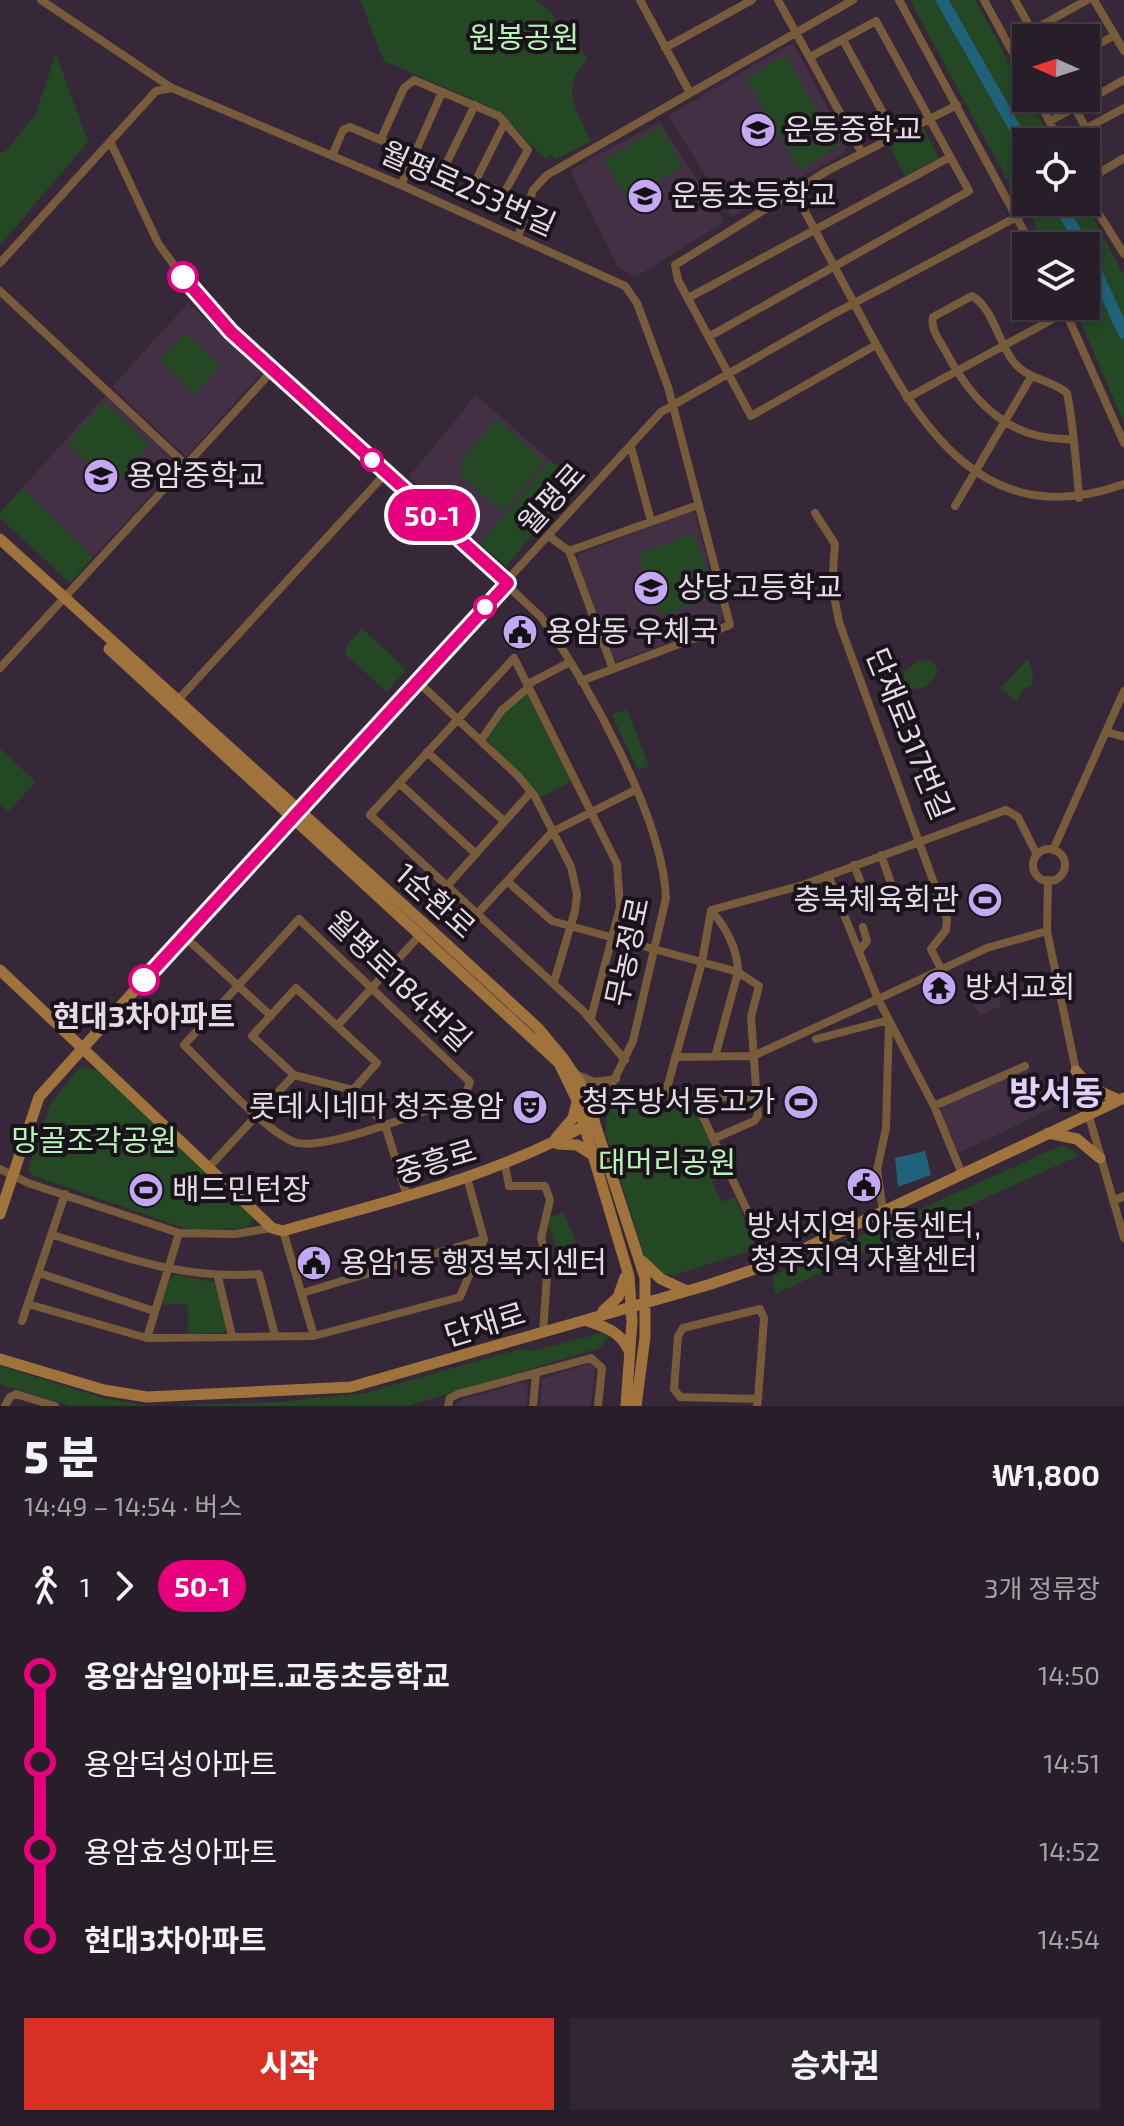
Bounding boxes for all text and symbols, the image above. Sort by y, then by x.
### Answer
park label: 원봉공원 [469,18,579,54]
north arrow [1012,24,1100,112]
map controls [1012,24,1100,320]
place label: 운동중학교 [784,110,922,146]
school or university icon: 운동중학교 [739,111,777,149]
button: locate [1012,128,1100,216]
street label: 월평로253번길 [376,133,562,242]
place label: 운동초등학교 [671,176,837,212]
school or university icon: 운동초등학교 [626,177,664,215]
button: layers [1012,232,1100,320]
unlabelled marker [168,262,198,292]
unlabelled marker [361,449,383,471]
street label: 월평로 [509,455,592,540]
place label: 용암중학교 [127,456,265,492]
school or university icon: 용암중학교 [82,457,120,495]
line badge: 50-1 [376,489,488,541]
text: 50-1 [404,498,460,532]
place label: 상당고등학교 [677,568,843,604]
school or university icon: 상당고등학교 [632,569,670,607]
unlabelled marker [474,596,496,618]
place label: 용암동 우체국 [546,612,718,648]
public building icon: 용암동 우체국 [501,613,539,651]
street label: 단재로317번길 [860,642,962,824]
street label: 1순환로 [389,854,484,945]
place label: 충북체육회관 [793,880,959,916]
sports icon: 충북체육회관 [966,881,1004,919]
street label: 무농정로 [597,894,655,1009]
street label: 월평로184번길 [321,902,480,1057]
marker: 현대3차아파트 [129,965,159,995]
place label: 방서교회 [965,968,1075,1004]
temple icon: 방서교회 [920,969,958,1007]
place label: 현대3차아파트 [53,997,235,1033]
district label: 방서동 [1009,1071,1103,1112]
place label: 청주방서동고가 [582,1082,775,1118]
sports icon: 청주방서동고가 [782,1083,820,1121]
place label: 롯데시네마 청주용암 [249,1087,504,1123]
theatre icon: 롯데시네마 청주용암 [511,1088,549,1126]
park label: 망골조각공원 [11,1121,177,1157]
street label: 중흥로 [391,1131,480,1189]
park label: 대머리공원 [598,1143,736,1179]
public building icon: 방서지역 아동센터, 청주지역 자활센터 [845,1166,883,1204]
place label: 배드민턴장 [172,1170,310,1206]
sports icon: 배드민턴장 [127,1171,165,1209]
place label: 방서지역 아동센터, 청주지역 자활센터 [747,1206,981,1276]
place label: 용암1동 행정복지센터 [340,1243,607,1279]
public building icon: 용암1동 행정복지센터 [295,1244,333,1282]
street label: 단재로 [440,1294,529,1352]
text: 5 분 [24,1429,99,1482]
text: ₩1,800 [992,1456,1100,1492]
text: 14:49 – 14:54 · 버스 [24,1490,242,1521]
icon: walk [24,1564,68,1608]
icon: forward [102,1564,146,1608]
text: 50-1 [174,1569,230,1603]
text: 1 [80,1571,90,1602]
text: 3개 정류장 [984,1572,1100,1603]
text: 용암삼일아파트.교동초등학교 [84,1657,450,1693]
text: 14:50 [1038,1659,1100,1690]
text: 용암덕성아파트 [84,1745,277,1781]
text: 14:51 [1043,1747,1100,1778]
text: 용암효성아파트 [84,1833,277,1869]
text: 14:52 [1039,1835,1100,1866]
text: 현대3차아파트 [84,1921,267,1957]
text: 14:54 [1038,1923,1100,1954]
button: 시작 [24,2018,554,2110]
button: 승차권 [570,2018,1100,2110]

